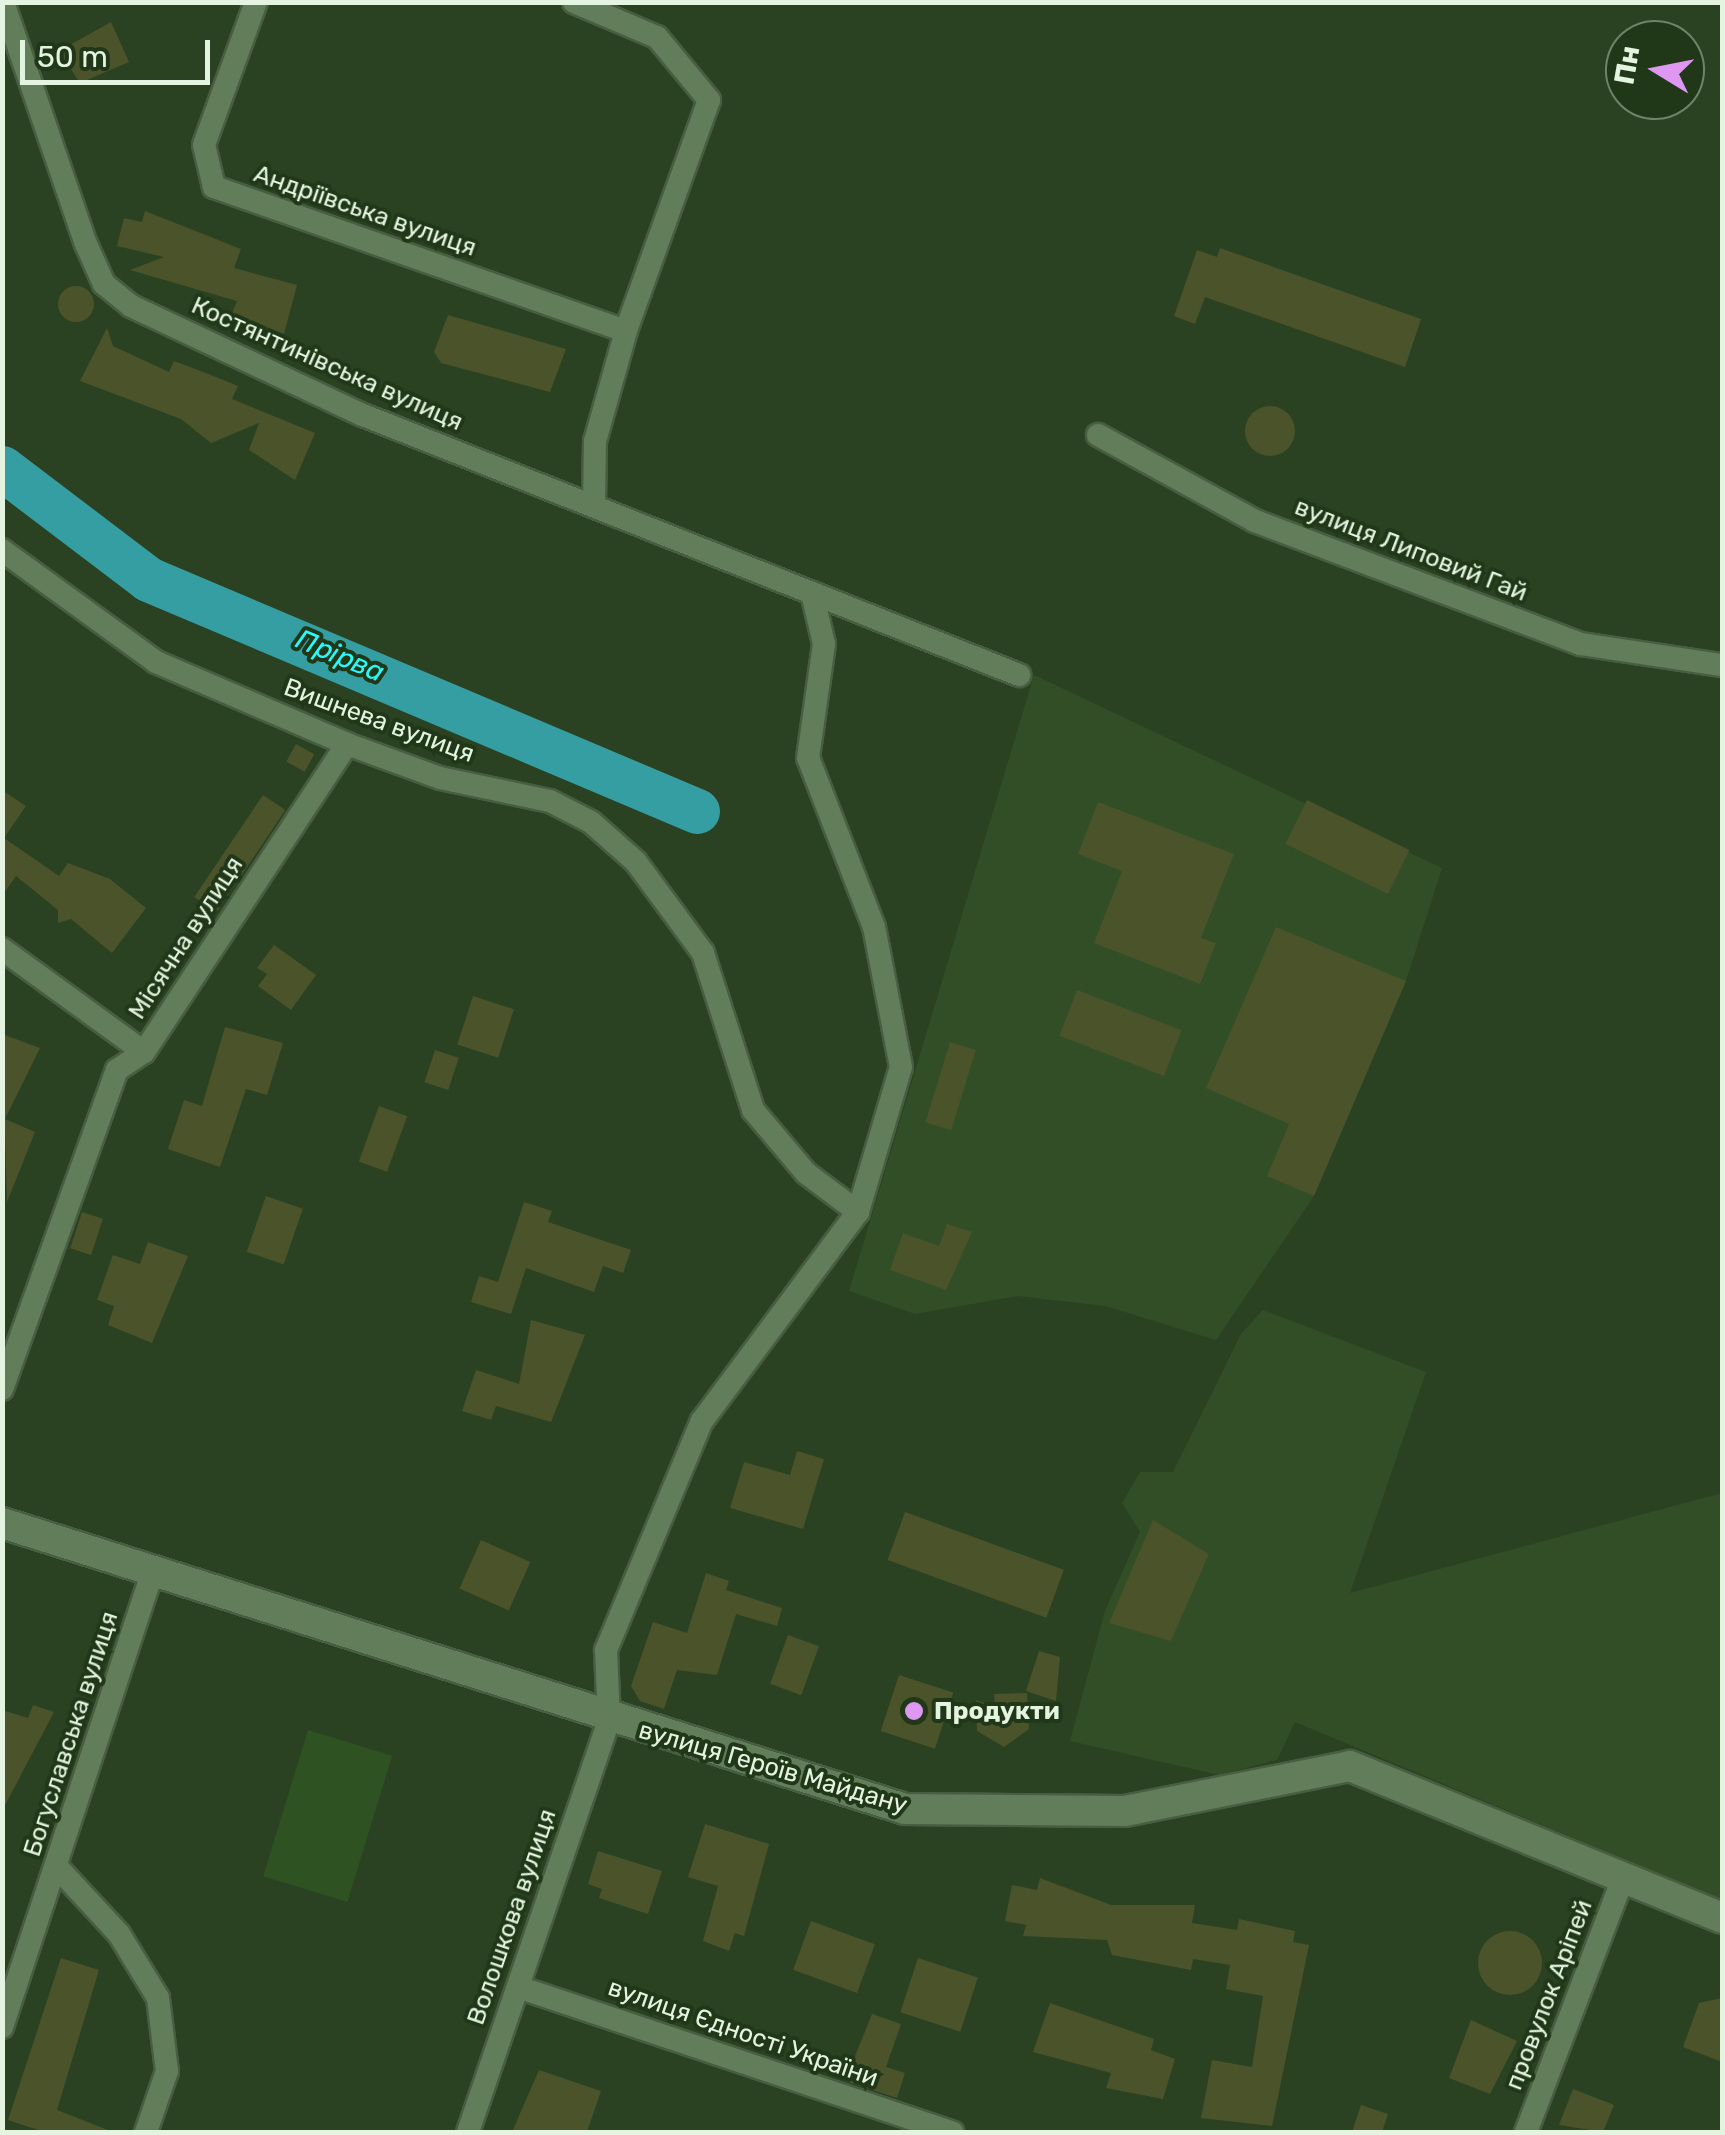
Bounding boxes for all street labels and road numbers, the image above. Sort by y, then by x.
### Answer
street label: Андріївська вулиця [250,159,480,263]
street label: Костянтинівська вулиця [187,291,467,437]
street label: вулиця Липовий Гай [1291,492,1531,608]
street label: Вишнева вулиця [280,673,478,769]
street label: Місячна вулиця [122,851,250,1025]
street label: Богуславська вулиця [17,1608,125,1860]
street label: вулиця Героїв Майдану [635,1715,911,1821]
street label: Волошкова вулиця [461,1805,563,2029]
street label: провулок Аріпей [1499,1896,1599,2094]
street label: вулиця Єдності України [604,1973,882,2093]

